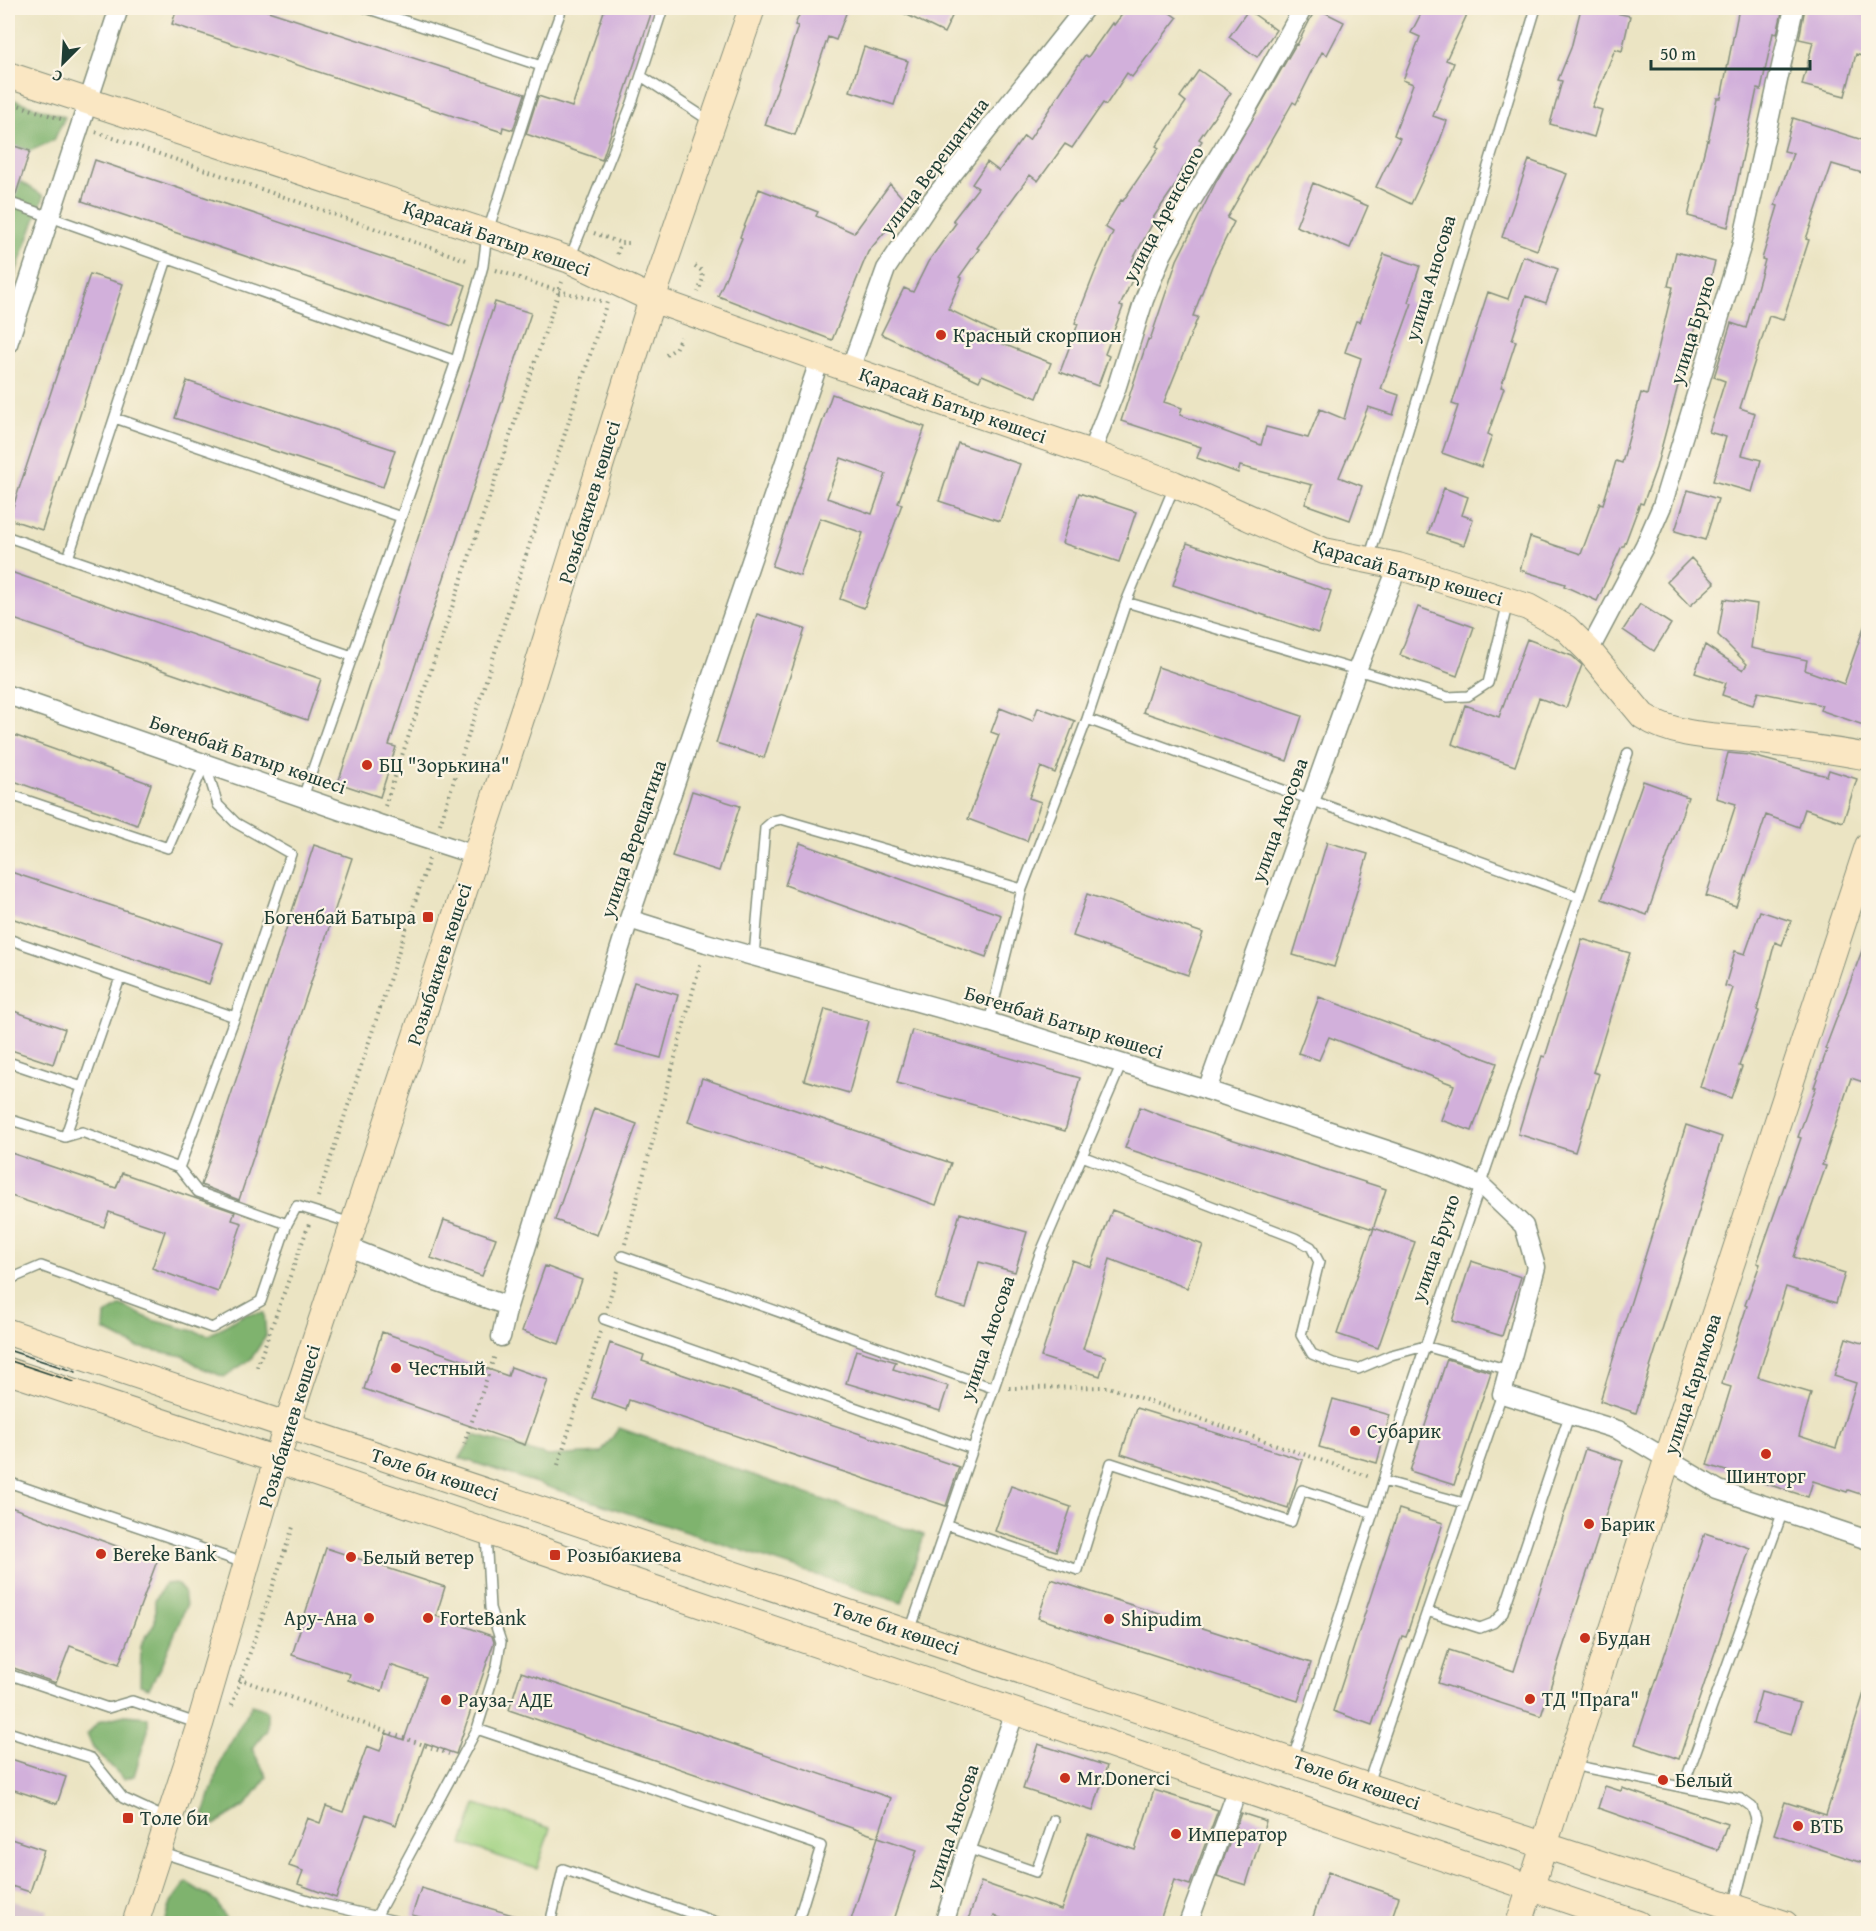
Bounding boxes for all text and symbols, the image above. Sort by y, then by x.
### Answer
north arrow [33,33,93,93]
scale bar [1651,33,1810,71]
text: 50 m [1660,40,1696,67]
text: С [48,64,66,90]
street label: улица Верещагина [872,90,995,241]
street label: улица Аренского [1114,141,1211,288]
street label: Қарасай Батыр көшесі [400,192,595,283]
street label: улица Аносова [1396,211,1463,346]
street label: улица Бруно [1661,272,1722,389]
place label: Красный скорпион [953,320,1122,349]
marker: Красный скорпион [934,328,948,342]
street label: Қарасай Батыр көшесі [856,359,1051,450]
street label: Розыбакиев көшесі [550,416,627,587]
street label: Қарасай Батыр көшесі [1310,530,1507,613]
street label: Бөгенбай Батыр көшесі [146,706,351,801]
place label: БЦ "Зорькина" [379,750,509,779]
street label: улица Аносова [1242,753,1315,887]
street label: улица Верещагина [592,755,673,923]
marker: БЦ "Зорькина" [360,758,374,772]
street label: Розыбакиев көшесі [399,879,479,1049]
place label: Богенбай Батыра [264,902,416,931]
marker: Богенбай Батыра [421,910,435,924]
street label: Бөгенбай Батыр көшесі [961,977,1167,1066]
street label: улица Бруно [1402,1190,1467,1307]
street label: улица Аносова [951,1271,1022,1405]
street label: улица Каримова [1655,1309,1728,1459]
street label: Розыбакиев көшесі [250,1340,327,1511]
place label: Честный [408,1353,486,1382]
marker: Честный [389,1361,403,1375]
place label: Субарик [1367,1416,1442,1445]
marker: Субарик [1348,1424,1362,1438]
street label: Төле би көшесі [368,1439,503,1508]
marker: Шинторг [1759,1447,1773,1461]
place label: Шинторг [1726,1461,1806,1490]
place label: Барик [1601,1509,1656,1538]
marker: Барик [1582,1517,1596,1531]
place label: Bereke Bank [113,1539,218,1568]
place label: Розыбакиева [567,1540,682,1569]
place label: Белый ветер [363,1542,474,1571]
marker: Bereke Bank [94,1547,108,1561]
marker: Розыбакиева [548,1548,562,1562]
marker: Белый ветер [344,1550,358,1564]
street label: Төле би көшесі [829,1593,964,1662]
place label: Ару-Ана [284,1603,357,1632]
place label: ForteBank [440,1603,527,1632]
place label: Shipudim [1121,1604,1203,1633]
marker: Ару-Ана [362,1611,376,1625]
marker: ForteBank [421,1611,435,1625]
marker: Shipudim [1102,1612,1116,1626]
place label: Будан [1597,1623,1651,1652]
marker: Будан [1578,1631,1592,1645]
place label: ТД "Прага" [1542,1684,1639,1713]
place label: Рауза- АДЕ [458,1685,553,1714]
marker: ТД "Прага" [1523,1692,1537,1706]
marker: Рауза- АДЕ [439,1693,453,1707]
street label: Төле би көшесі [1290,1746,1425,1817]
street label: улица Аносова [917,1760,986,1894]
place label: Mr.Donerci [1077,1763,1171,1792]
place label: Белый [1675,1765,1733,1794]
marker: Mr.Donerci [1058,1771,1072,1785]
marker: Белый [1656,1773,1670,1787]
place label: Толе би [140,1803,208,1832]
marker: Толе би [121,1811,135,1825]
place label: ВТБ [1810,1811,1844,1840]
place label: Император [1188,1819,1288,1848]
marker: ВТБ [1791,1819,1805,1833]
marker: Император [1169,1827,1183,1841]

